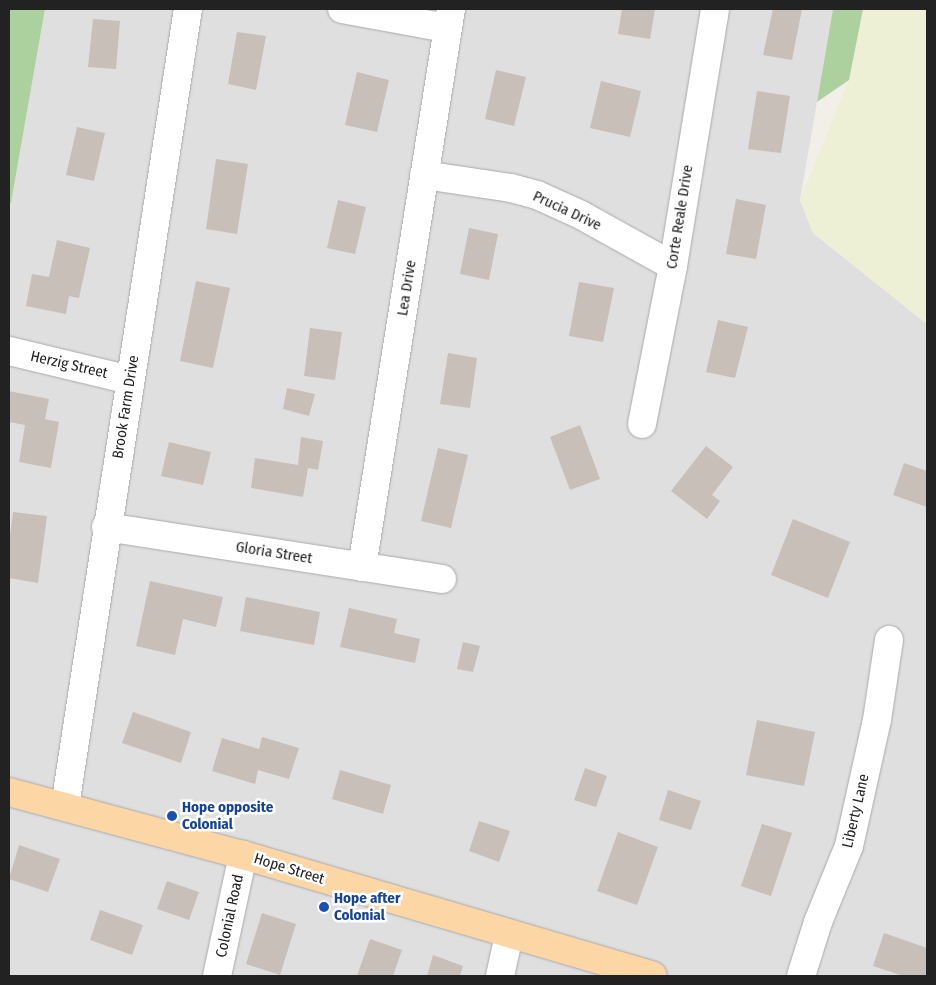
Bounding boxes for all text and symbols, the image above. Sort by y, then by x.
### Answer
street label: Corte Reale Drive [663,164,697,270]
street label: Prucia Drive [530,187,604,235]
street label: Lea Drive [394,259,420,317]
street label: Herzig Street [29,347,109,383]
street label: Brook Farm Drive [109,354,143,460]
street label: Gloria Street [234,538,314,568]
street label: Liberty Lane [839,772,873,850]
place label: Hope opposite Colonial [182,798,273,833]
marker: Hope opposite Colonial [166,810,178,822]
street label: Hope Street [252,850,326,888]
street label: Colonial Road [212,873,248,959]
place label: Hope after Colonial [334,889,400,924]
marker: Hope after Colonial [318,901,330,913]

